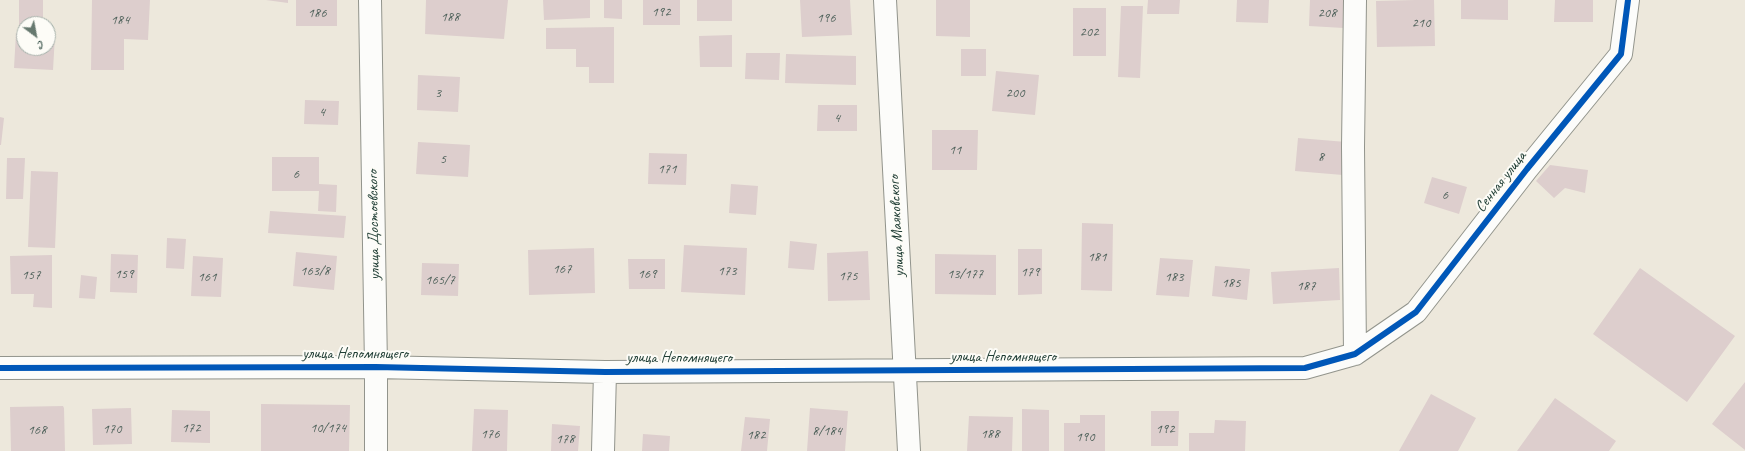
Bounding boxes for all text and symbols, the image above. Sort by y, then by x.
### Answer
house number: 192 [652,4,670,20]
house number: 186 [308,5,326,21]
house number: 208 [1318,5,1336,21]
house number: 188 [441,9,459,25]
house number: 196 [817,10,835,26]
house number: 184 [111,12,129,28]
house number: 210 [1412,15,1430,31]
north arrow [16,16,56,56]
house number: 202 [1080,24,1098,40]
text: С [36,38,48,53]
house number: 3 [435,85,441,101]
house number: 200 [1006,85,1024,101]
house number: 4 [319,104,325,120]
house number: 4 [834,110,840,126]
house number: 11 [949,142,961,158]
street label: Сенная улица [1471,148,1531,216]
house number: 8 [1318,149,1324,165]
house number: 5 [440,151,446,167]
house number: 171 [658,161,676,177]
house number: 6 [293,166,299,182]
street label: улица Достоевского [363,170,385,280]
street label: улица Маяковского [885,175,909,277]
house number: 6 [1442,187,1448,203]
house number: 181 [1088,249,1106,265]
house number: 167 [553,261,571,277]
house number: 163/8 [300,263,330,279]
house number: 173 [718,263,736,279]
house number: 179 [1021,264,1039,280]
house number: 159 [115,266,133,282]
house number: 169 [638,266,656,282]
house number: 13/177 [947,266,983,282]
house number: 157 [22,267,40,283]
house number: 175 [839,268,857,284]
house number: 161 [198,269,216,285]
house number: 183 [1165,269,1183,285]
house number: 165/7 [425,272,455,288]
house number: 185 [1222,275,1240,291]
house number: 187 [1297,278,1315,294]
street label: улица Непомнящего [302,344,408,364]
street label: улица Непомнящего [950,347,1056,367]
street label: улица Непомнящего [626,348,732,368]
house number: 172 [182,420,200,436]
house number: 10/174 [310,420,346,436]
house number: 170 [103,421,121,437]
house number: 192 [1156,421,1174,437]
house number: 168 [28,422,46,438]
house number: 8/184 [812,423,842,439]
house number: 176 [481,426,499,442]
house number: 188 [981,426,999,442]
house number: 182 [747,427,765,443]
house number: 190 [1076,429,1094,445]
house number: 178 [556,431,574,447]

